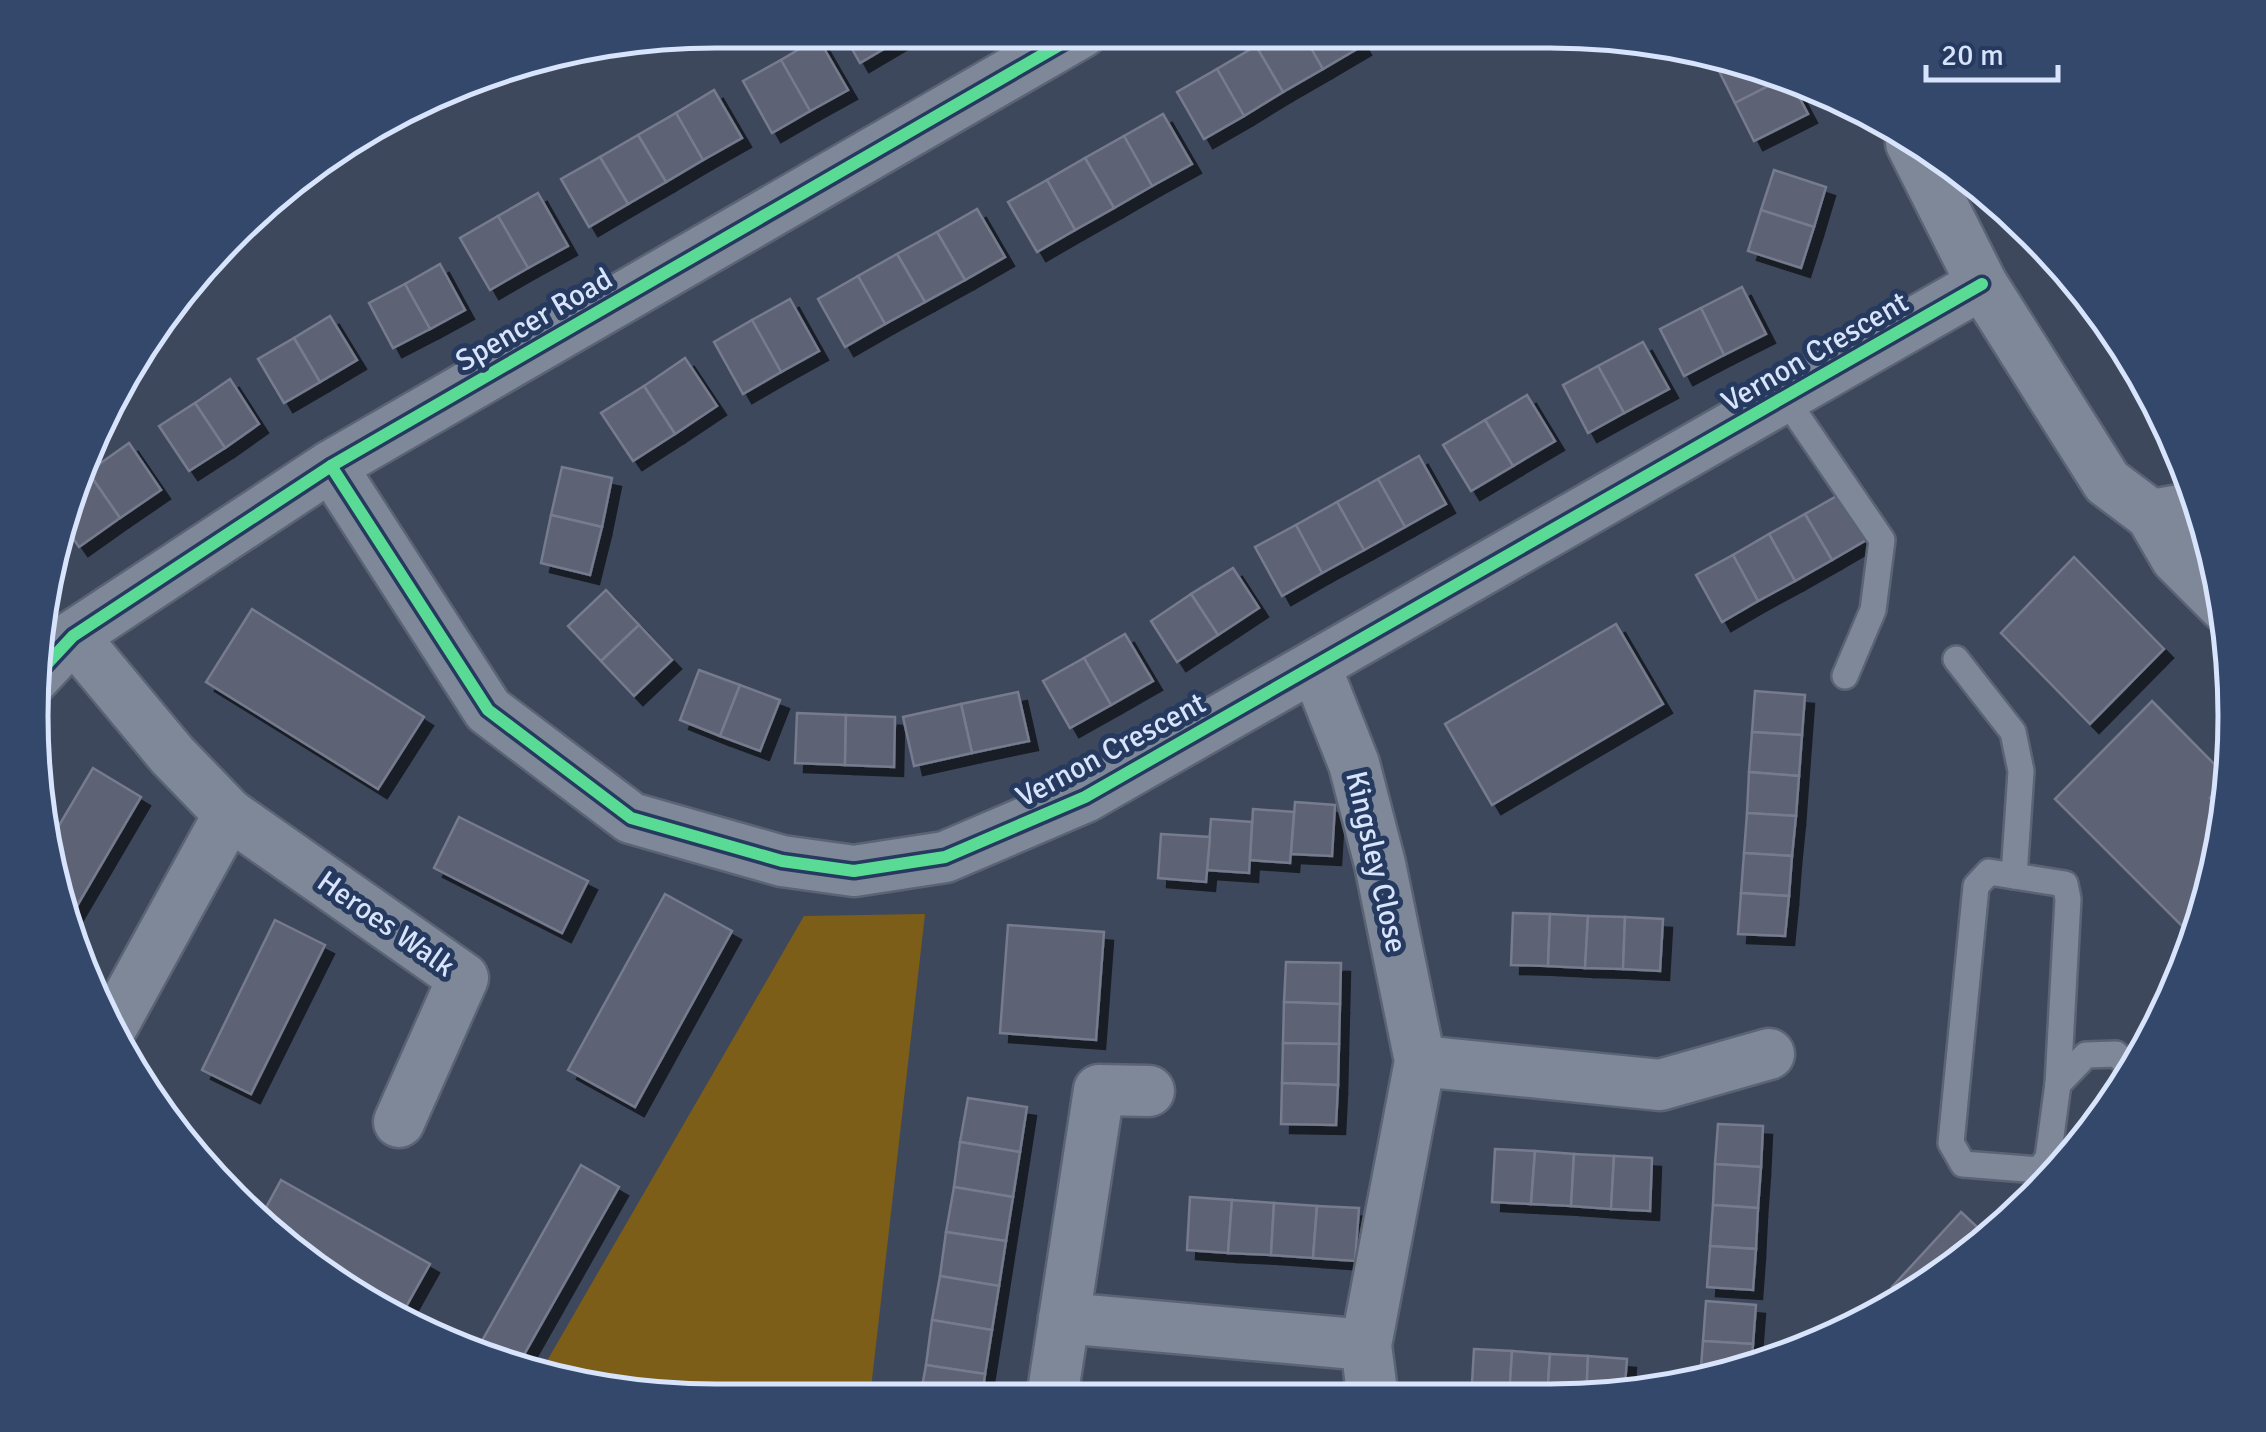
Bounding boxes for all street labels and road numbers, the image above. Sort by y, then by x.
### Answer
street label: Spencer Road [449,260,619,380]
street label: Vernon Crescent [1715,284,1915,420]
street label: Vernon Crescent [1010,685,1212,815]
street label: Kingsley Close [1337,767,1415,957]
street label: Heroes Walk [310,863,462,985]

